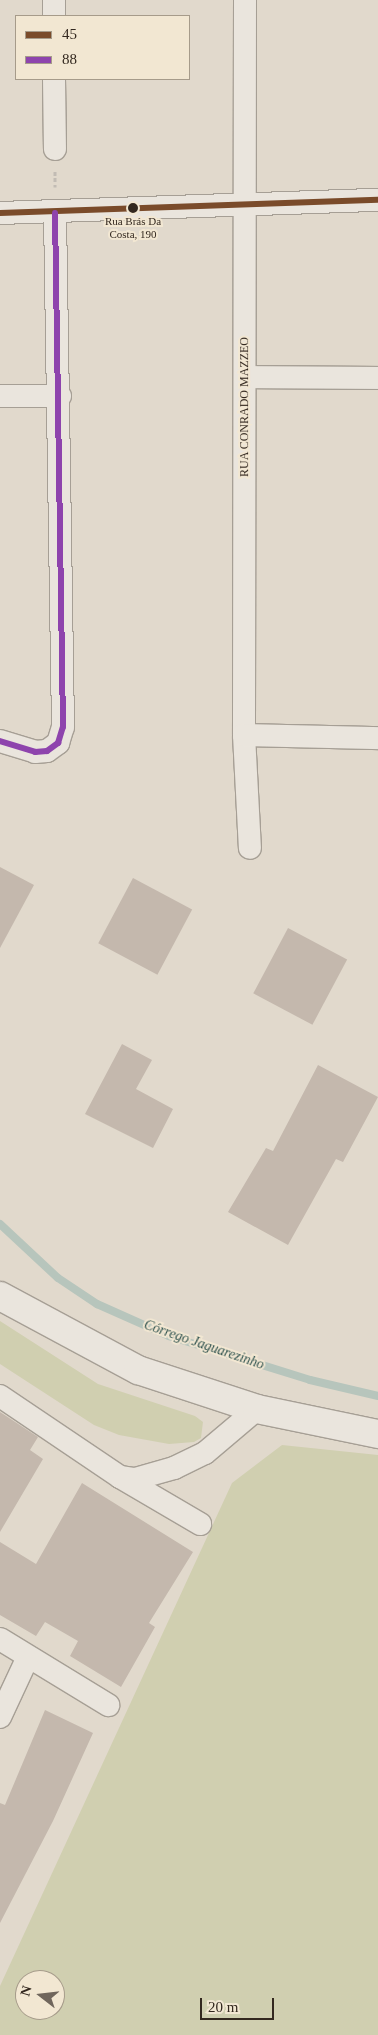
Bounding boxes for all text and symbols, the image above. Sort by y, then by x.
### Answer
legend [15,15,190,80]
text: 45 [62,26,77,42]
text: 88 [62,51,77,67]
marker: Rua Brás Da Costa, 190 [128,203,138,213]
place label: Rua Brás Da Costa, 190 [105,215,161,241]
street label: RUA CONRADO MAZZEO [238,337,252,477]
water label: Córrego Jaguarezinho [142,1317,266,1373]
north arrow [15,1970,65,2020]
text: N [17,1984,35,1998]
scale bar [203,1988,277,2020]
text: 20 m [208,1999,238,2015]

